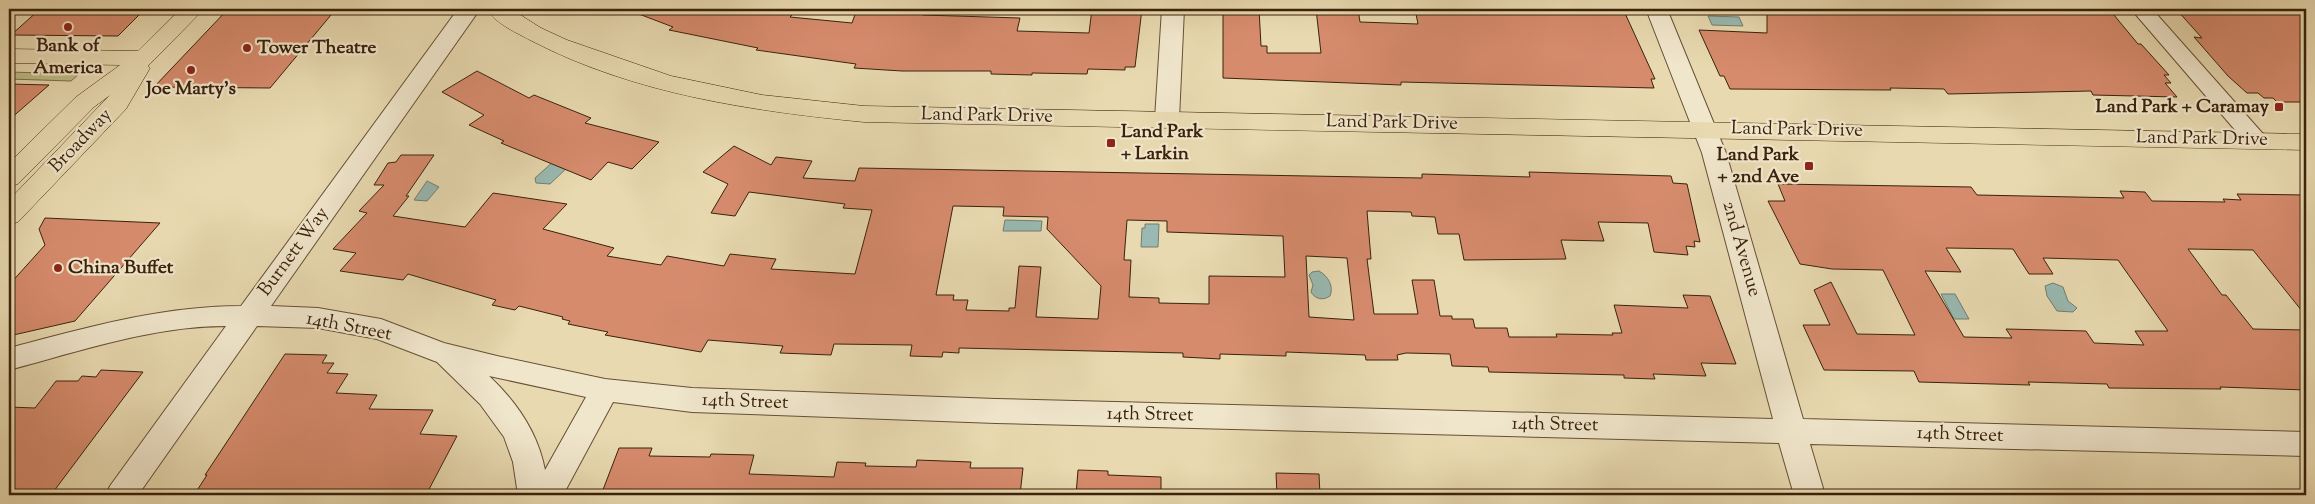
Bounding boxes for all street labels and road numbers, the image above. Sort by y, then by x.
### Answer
street label: Land Park Drive [921,101,1053,131]
street label: Broadway [43,102,119,179]
street label: Land Park Drive [1326,108,1458,138]
street label: Land Park Drive [1731,115,1863,145]
street label: Land Park Drive [2136,124,2268,154]
street label: 2nd Avenue [1714,198,1768,300]
street label: Burnett Way [252,201,336,302]
street label: 14th Street [304,305,395,349]
street label: 14th Street [701,387,789,417]
street label: 14th Street [1106,401,1194,429]
street label: 14th Street [1511,411,1599,439]
street label: 14th Street [1916,420,2004,450]

